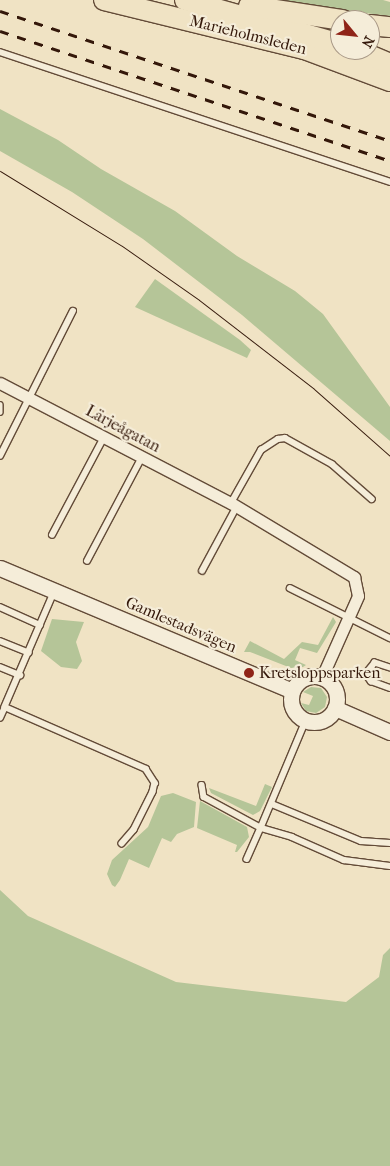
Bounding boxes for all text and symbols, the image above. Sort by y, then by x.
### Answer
north arrow [330,10,380,60]
street label: Marieholmsleden [188,11,308,59]
text: N [358,33,378,50]
street label: Lärjeågatan [82,401,164,457]
street label: Gamlestadsvägen [123,593,239,657]
place label: Kretsloppsparken [259,663,380,683]
marker: Kretsloppsparken [243,667,255,679]

